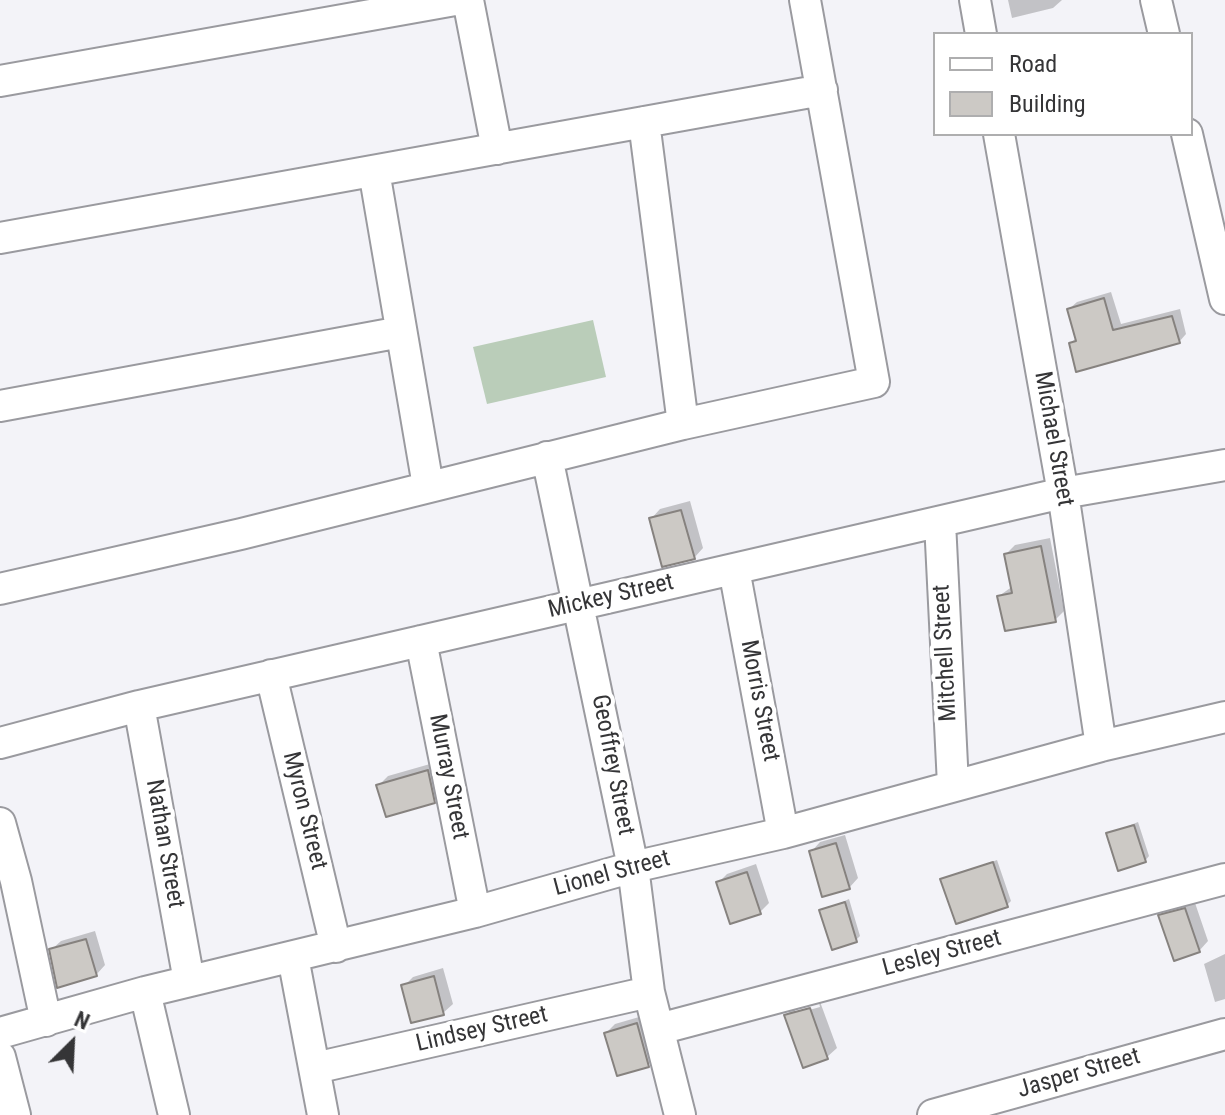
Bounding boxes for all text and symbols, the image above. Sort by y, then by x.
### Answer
legend [933,32,1193,136]
text: Road [1009,50,1057,78]
text: Building [1009,90,1086,118]
street label: Michael Street [1027,369,1079,509]
street label: Mickey Street [545,569,677,625]
street label: Mitchell Street [928,584,964,722]
street label: Morris Street [733,638,785,764]
street label: Geoffrey Street [584,692,640,838]
street label: Murray Street [422,712,474,842]
street label: Myron Street [275,749,333,873]
street label: Nathan Street [139,778,189,910]
street label: Lionel Street [551,845,673,903]
street label: Lesley Street [879,924,1005,984]
street label: Lindsey Street [413,1001,551,1059]
north arrow [32,1003,112,1083]
text: N [71,1006,93,1035]
street label: Jasper Street [1014,1043,1144,1105]

